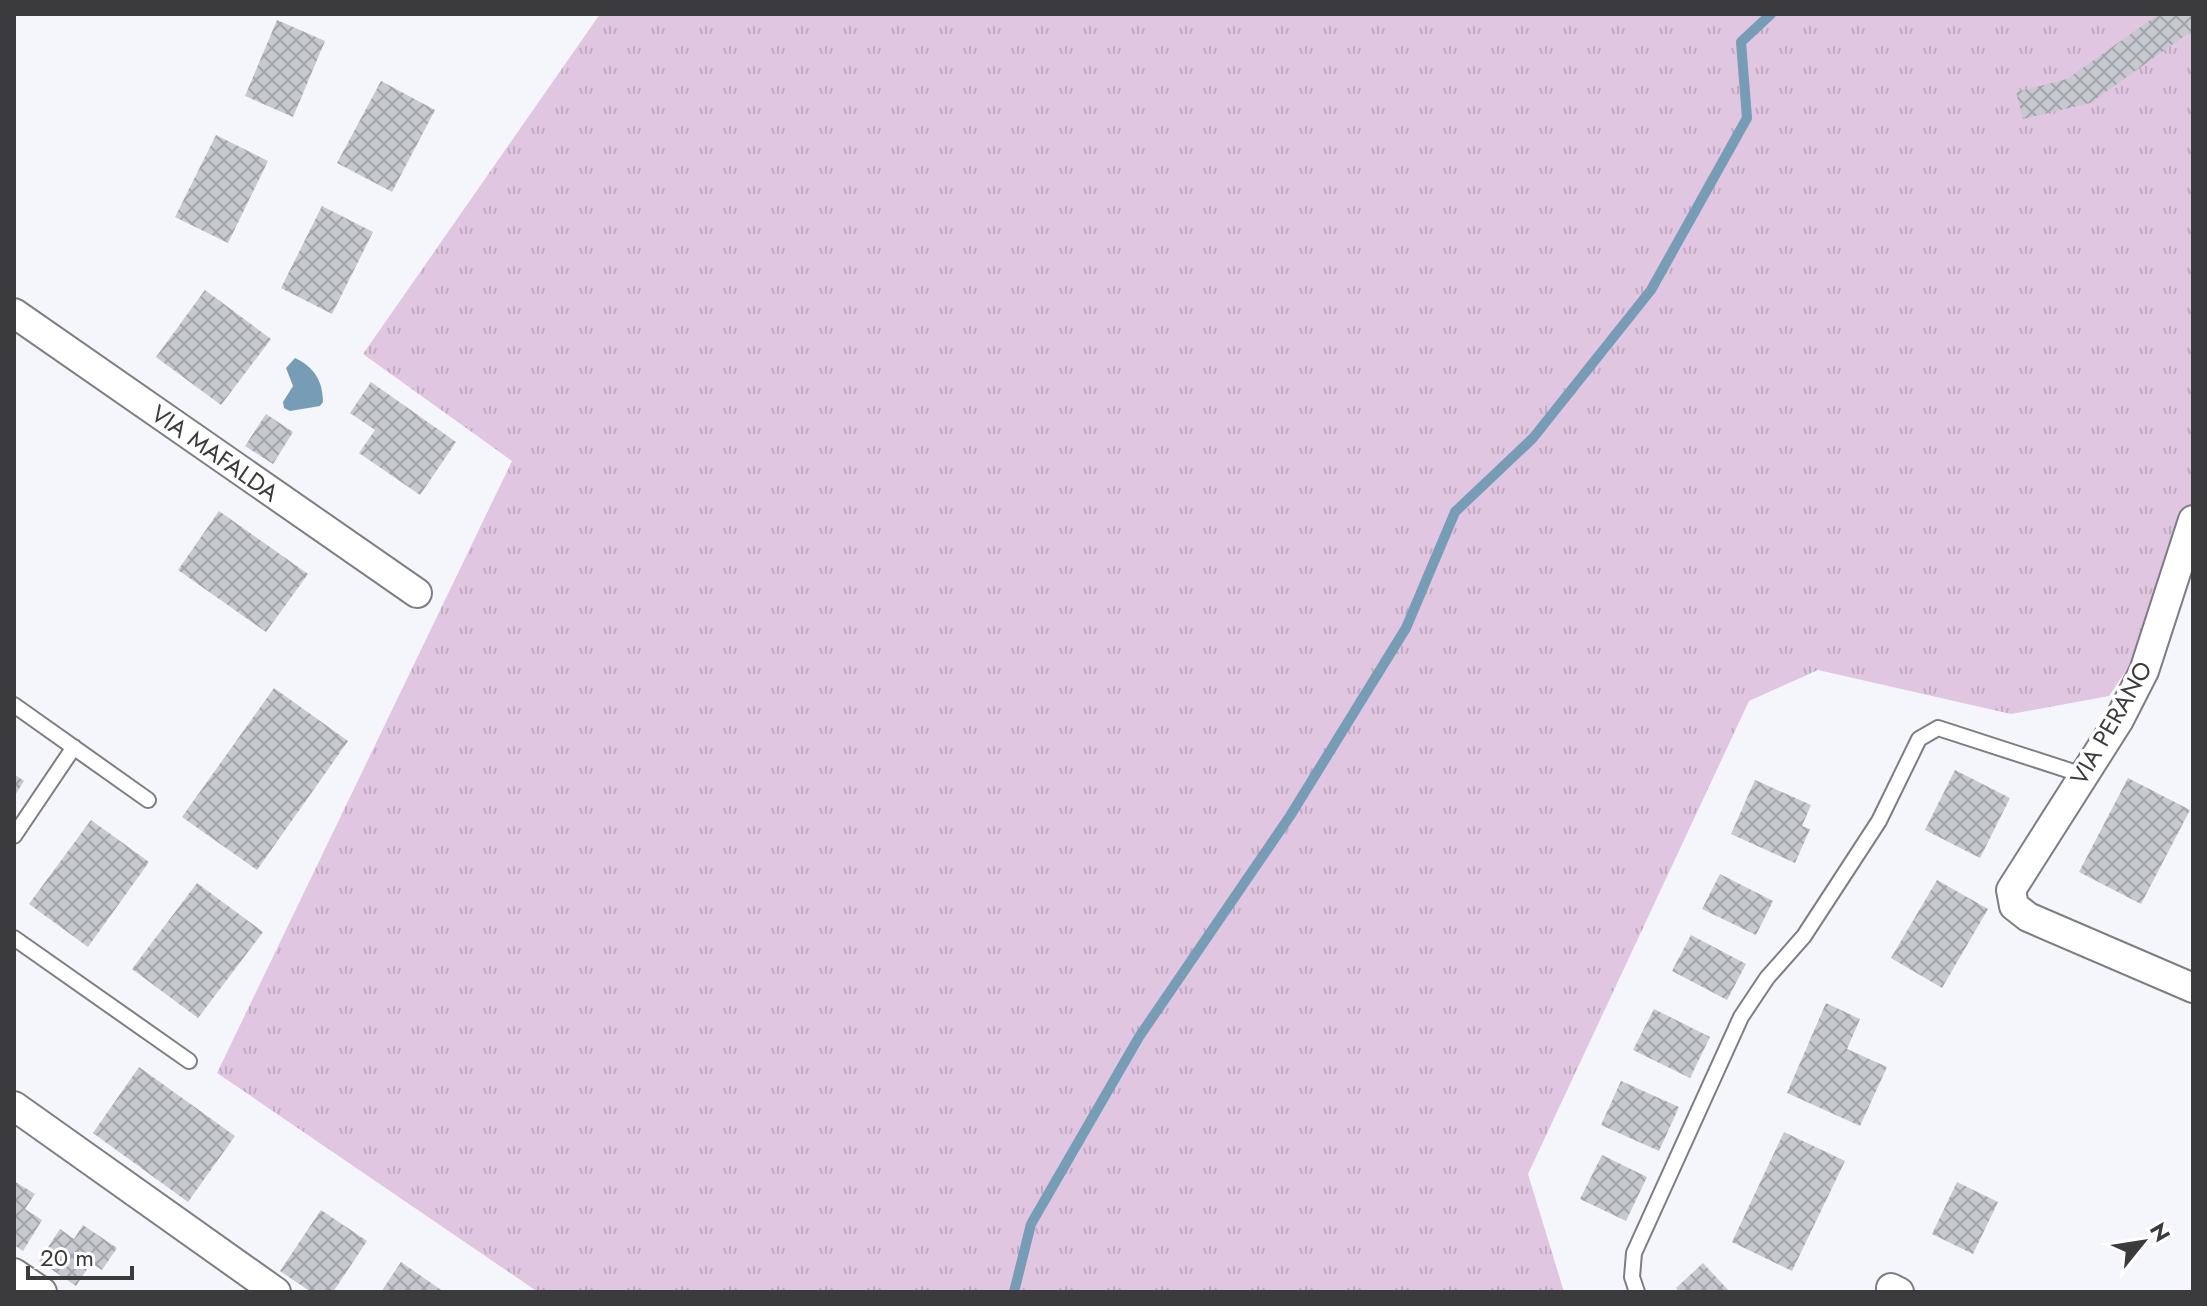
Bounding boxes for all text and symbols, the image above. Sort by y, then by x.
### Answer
street label: VIA MAFALDA [144,396,286,510]
street label: VIA PERANO [2061,655,2161,791]
north arrow [2103,1202,2183,1282]
text: N [2142,1216,2179,1248]
scale bar [28,1230,132,1280]
text: 20 m [40,1240,94,1275]

